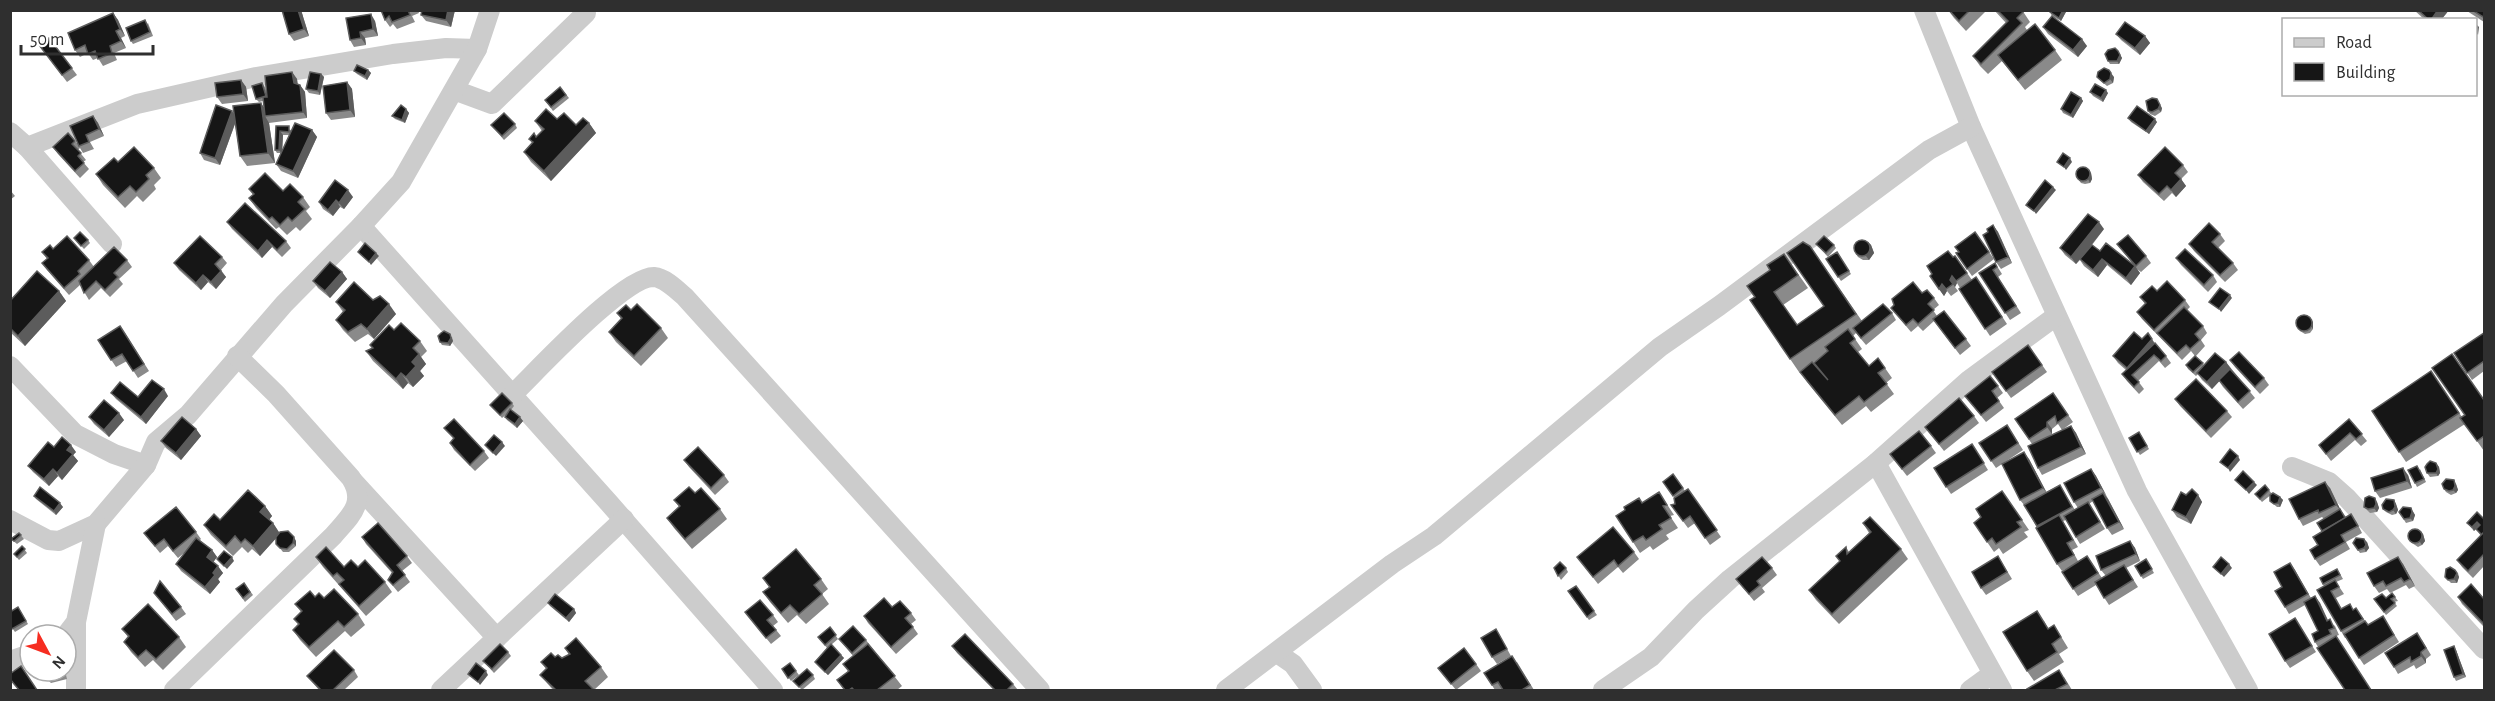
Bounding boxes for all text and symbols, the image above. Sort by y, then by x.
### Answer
scale bar [21,18,153,56]
legend [2282,18,2477,96]
text: 50 m [30,31,64,49]
text: Road [2336,34,2372,52]
text: Building [2336,64,2396,82]
north arrow [18,623,78,683]
text: N [49,653,68,672]

